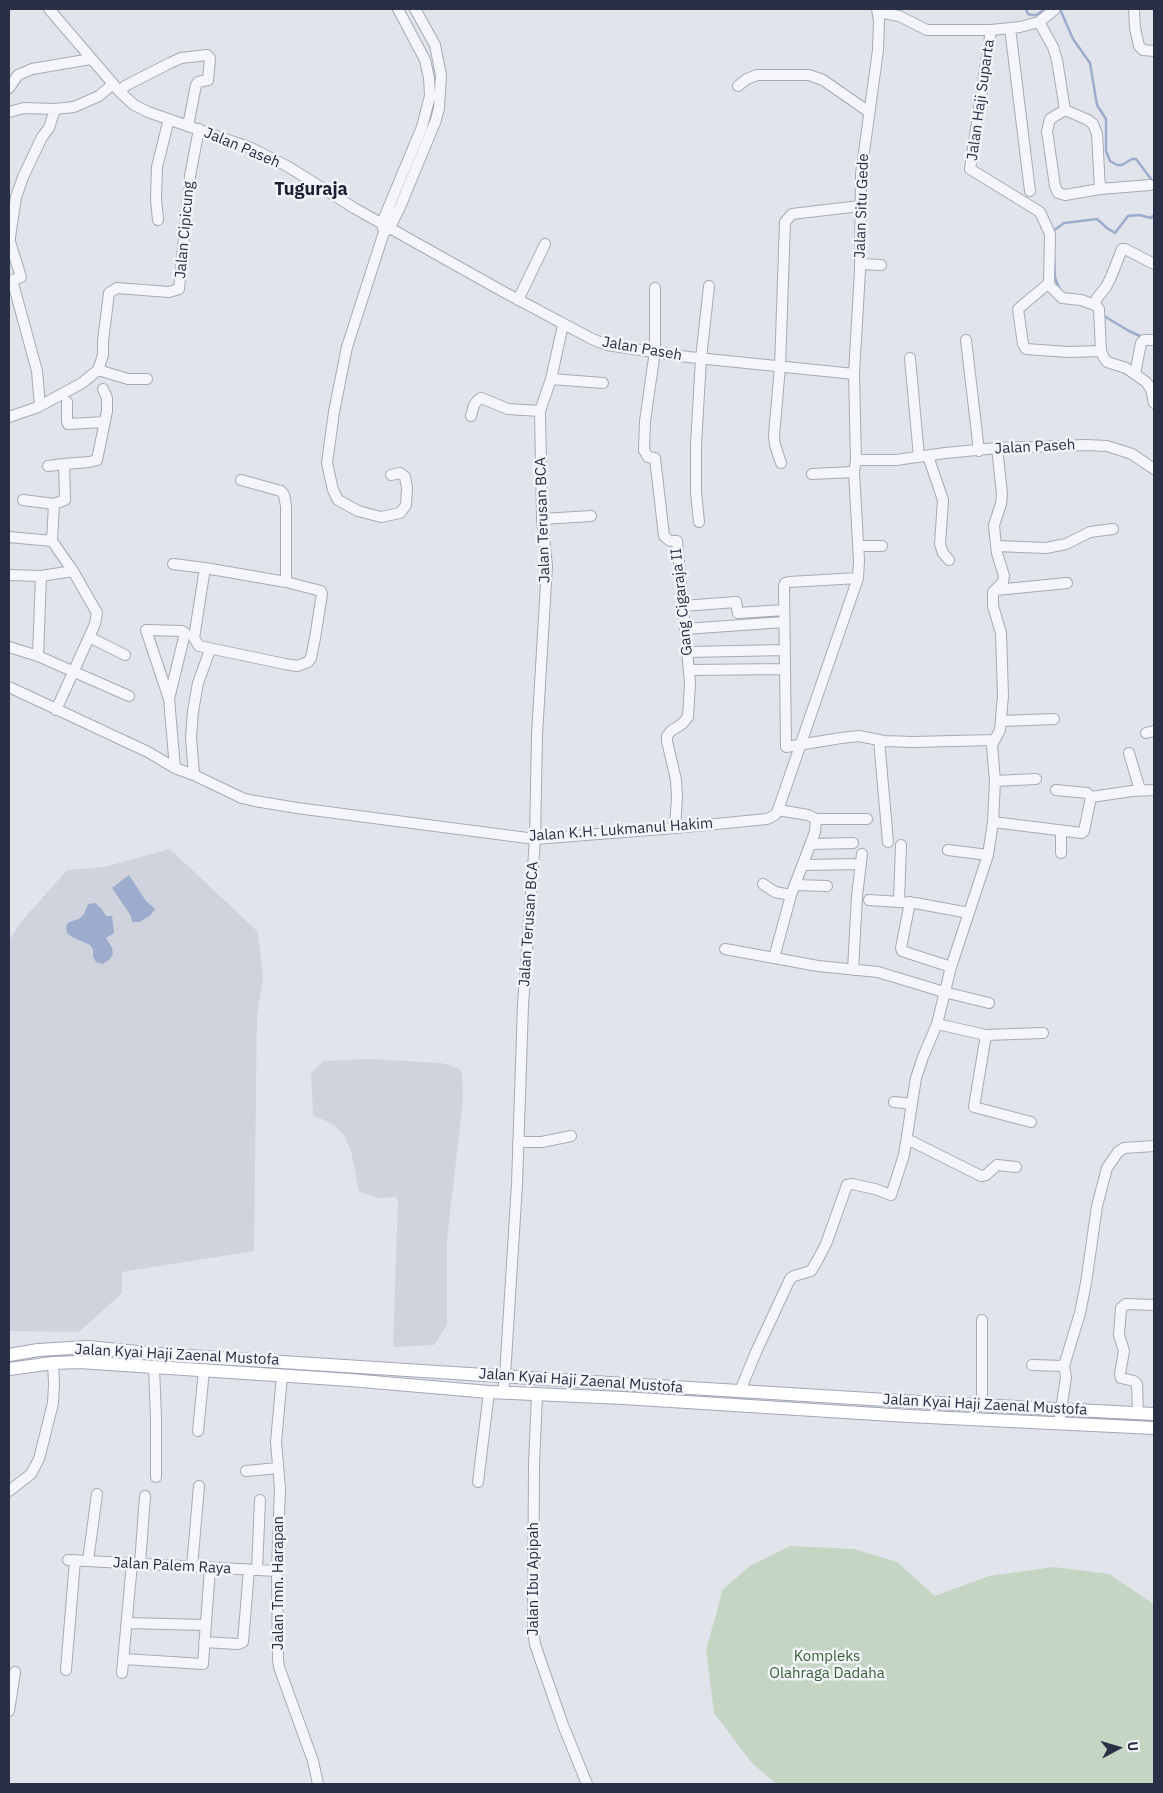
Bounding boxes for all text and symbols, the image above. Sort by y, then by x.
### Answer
street label: Jalan Haji Suparta [964,38,998,162]
street label: Jalan Paseh [201,124,283,172]
street label: Jalan Situ Gede [851,153,873,259]
district label: Tuguraja [274,179,348,201]
street label: Jalan Cipicung [172,180,198,280]
street label: Jalan Paseh [601,333,683,365]
street label: Jalan Paseh [994,436,1076,458]
street label: Jalan Terusan BCA [532,457,554,583]
street label: Gang Cigaraja II [667,547,697,657]
street label: Jalan K.H. Lukmanul Hakim [528,815,714,845]
street label: Jalan Terusan BCA [516,861,542,987]
street label: Jalan Kyai Haji Zaenal Mustofa [74,1341,280,1369]
street label: Jalan Kyai Haji Zaenal Mustofa [478,1365,684,1397]
street label: Jalan Kyai Haji Zaenal Mustofa [882,1391,1088,1419]
street label: Jalan Tmn. Harapan [270,1516,288,1650]
street label: Jalan Ibu Apipah [525,1522,543,1636]
street label: Jalan Palem Raya [112,1554,232,1578]
park label: Kompleks Olahraga Dadaha [769,1648,885,1683]
north arrow [1093,1723,1143,1773]
text: U [1123,1741,1142,1752]

